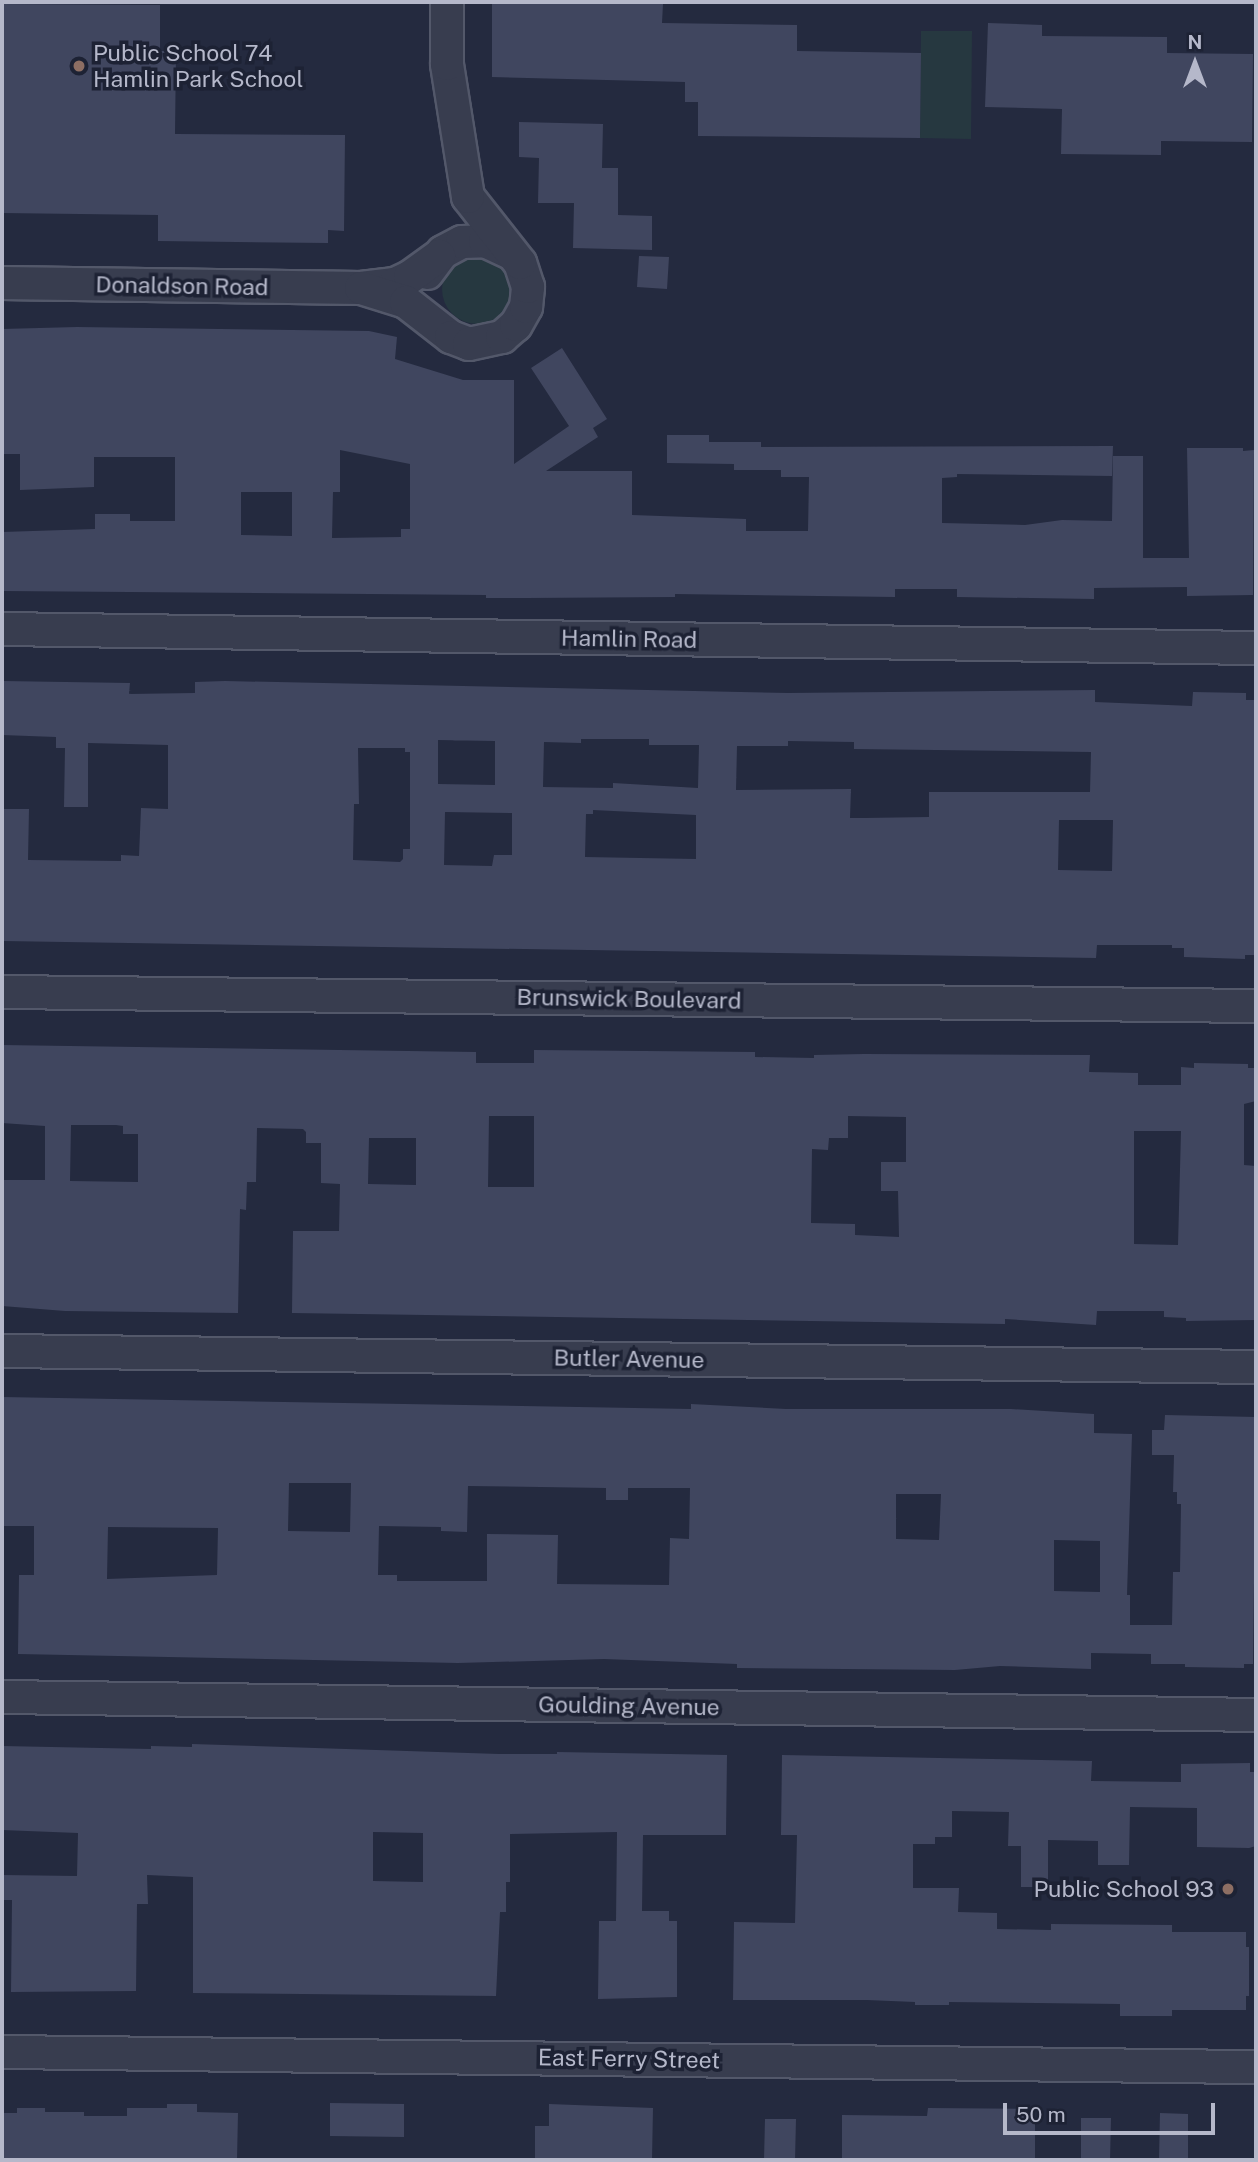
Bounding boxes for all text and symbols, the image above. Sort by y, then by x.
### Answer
north arrow [1160,28,1230,98]
text: N [1188,31,1202,53]
place label: Public School 74 Hamlin Park School [93,39,303,93]
marker: Public School 74 Hamlin Park School [71,58,87,74]
street label: Donaldson Road [95,271,269,301]
street label: Hamlin Road [561,624,697,654]
street label: Brunswick Boulevard [516,983,742,1015]
street label: Butler Avenue [553,1344,705,1374]
street label: Goulding Avenue [538,1691,720,1721]
place label: Public School 93 [1033,1875,1214,1903]
marker: Public School 93 [1220,1881,1236,1897]
street label: East Ferry Street [538,2044,720,2074]
scale bar [1006,2088,1218,2132]
text: 50 m [1016,2102,1066,2127]

